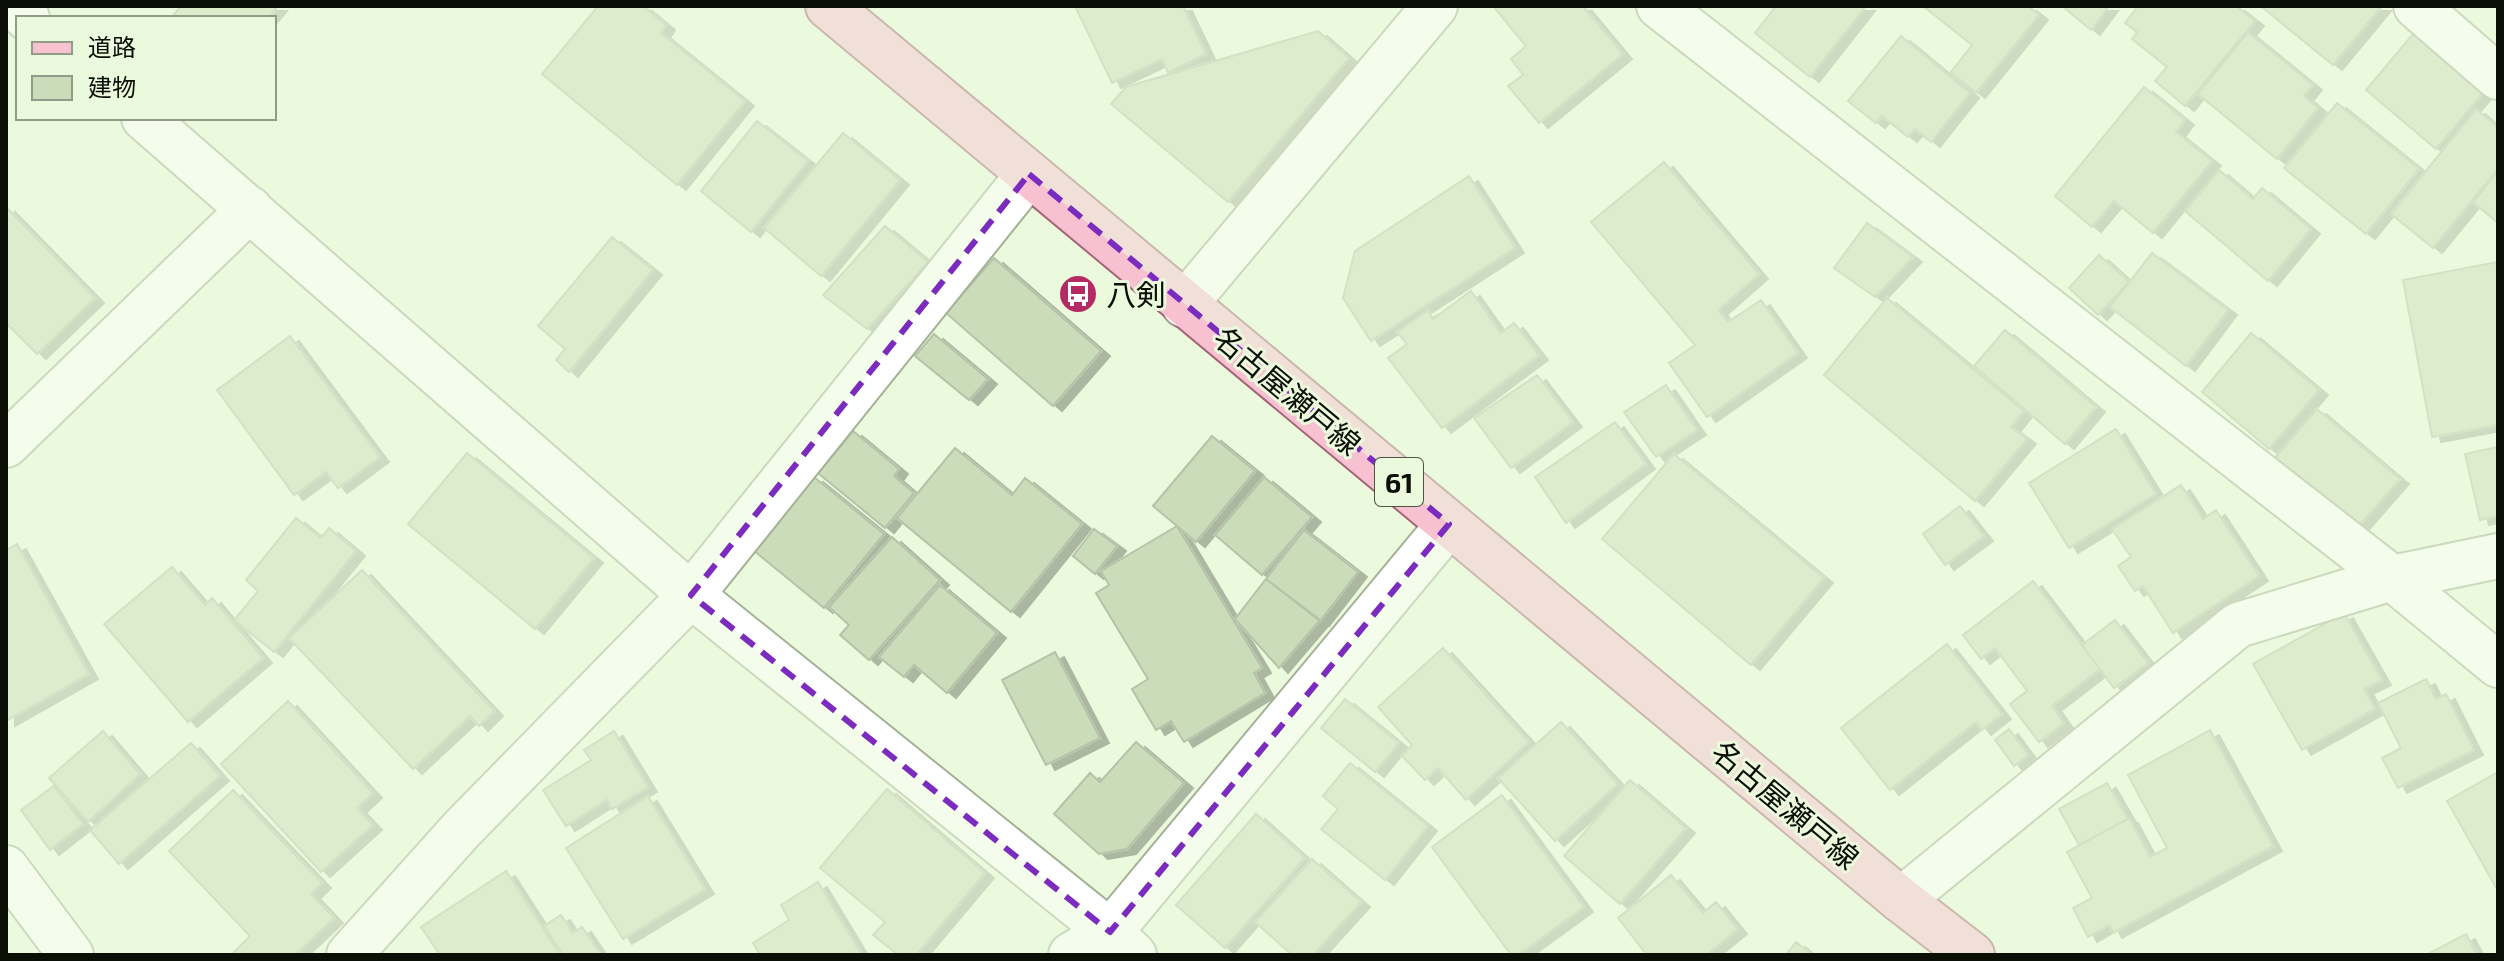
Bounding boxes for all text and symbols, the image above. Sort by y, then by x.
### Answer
legend [16,16,276,120]
text: 道路 [88,32,136,61]
text: 建物 [88,72,136,101]
bus stop icon: 八剣 [1057,273,1099,315]
place label: 八剣 [1106,276,1166,312]
street label: 名古屋瀬戸線 [1207,318,1369,462]
road number: 61 [1375,458,1423,506]
street label: 名古屋瀬戸線 [1705,732,1867,876]

